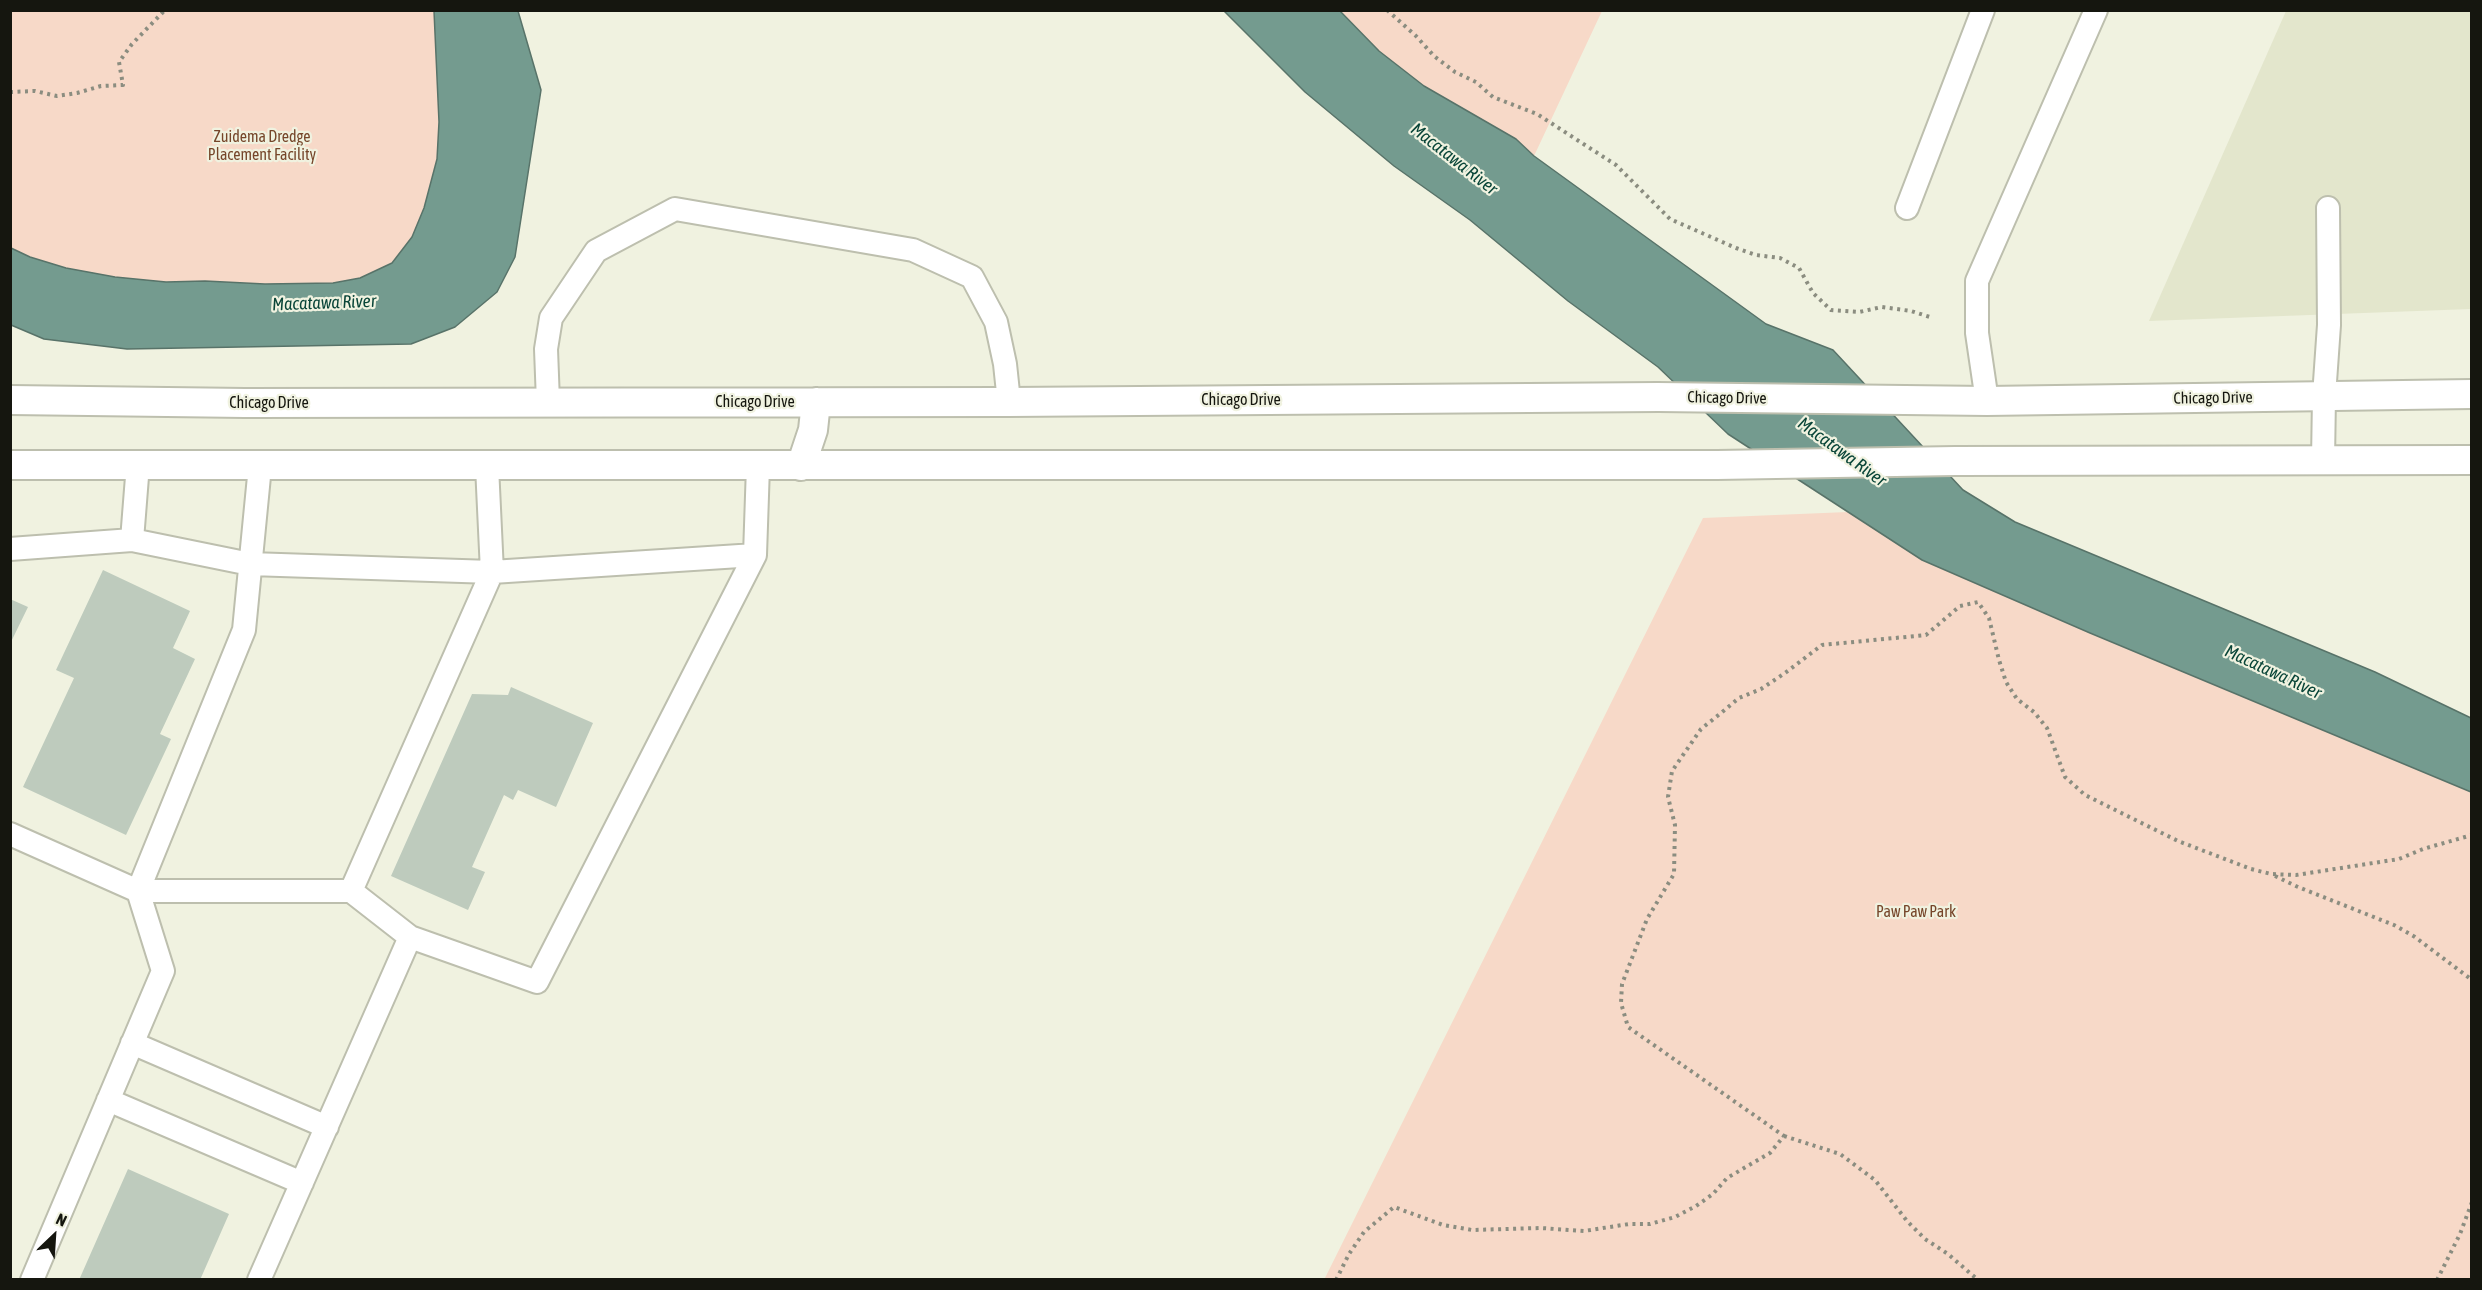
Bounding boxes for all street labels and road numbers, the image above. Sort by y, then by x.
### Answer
street label: Chicago Drive [1687,388,1767,408]
street label: Chicago Drive [2173,388,2253,408]
street label: Chicago Drive [1201,390,1281,410]
street label: Chicago Drive [715,392,795,412]
street label: Chicago Drive [229,393,309,413]

